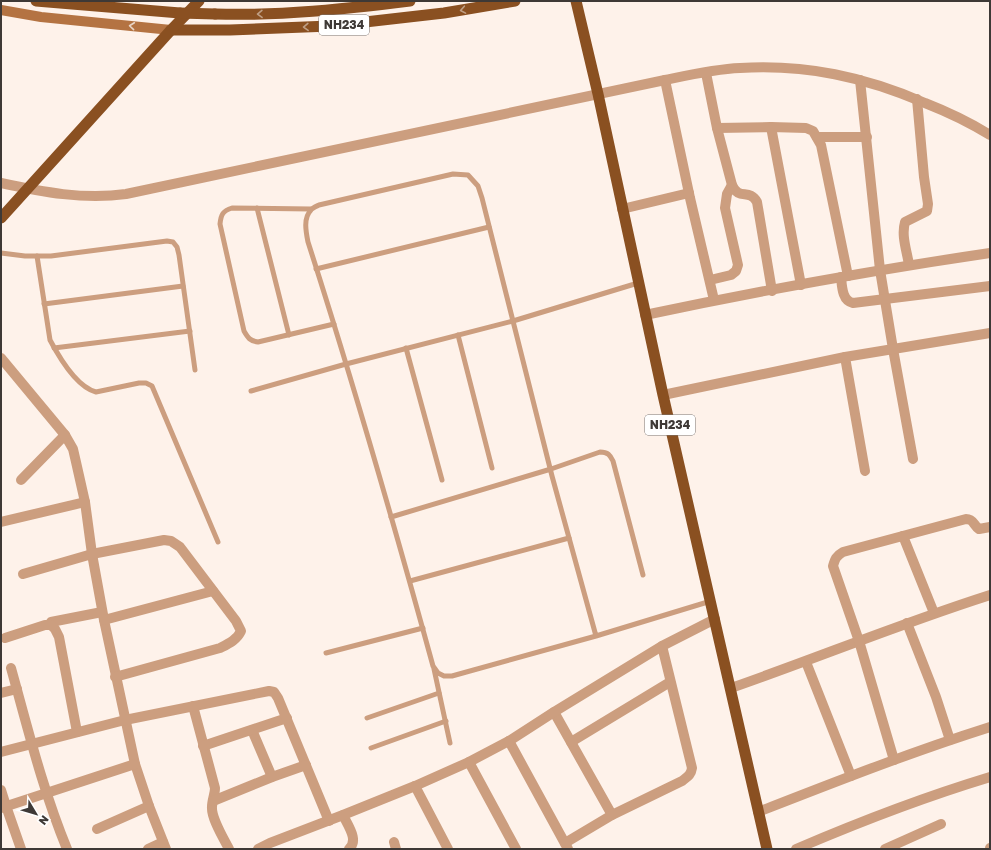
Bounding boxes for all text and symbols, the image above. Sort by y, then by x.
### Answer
one-way arrow [460,5,466,14]
one-way arrow [257,10,263,18]
road number: NH234 [319,15,369,35]
one-way arrow [129,22,135,31]
one-way arrow [303,23,309,32]
road number: NH234 [645,415,695,435]
north arrow [16,794,56,834]
text: N [37,813,52,828]

